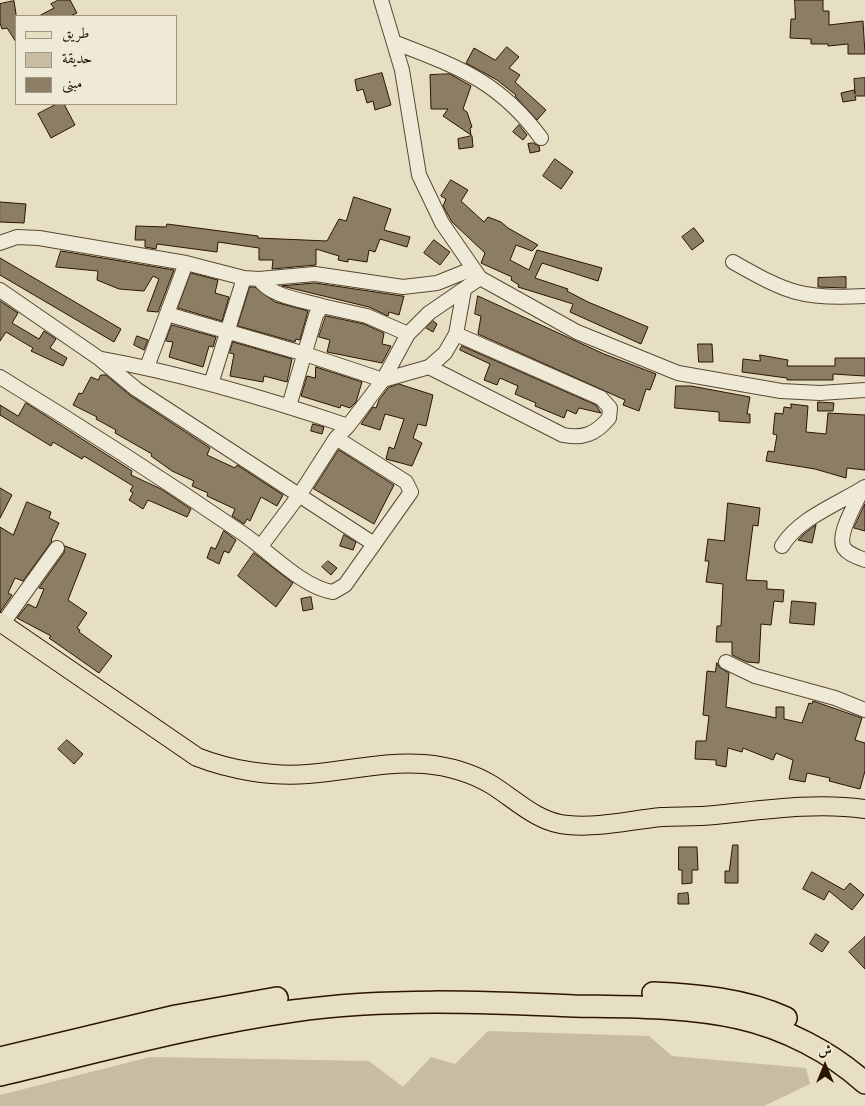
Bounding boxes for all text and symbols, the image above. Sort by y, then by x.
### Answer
legend [15,15,178,105]
text: طريق [62,24,89,43]
text: حديقة [62,49,92,68]
text: مبنى [62,74,82,93]
north arrow [800,1041,850,1091]
text: ش [818,1042,832,1060]

